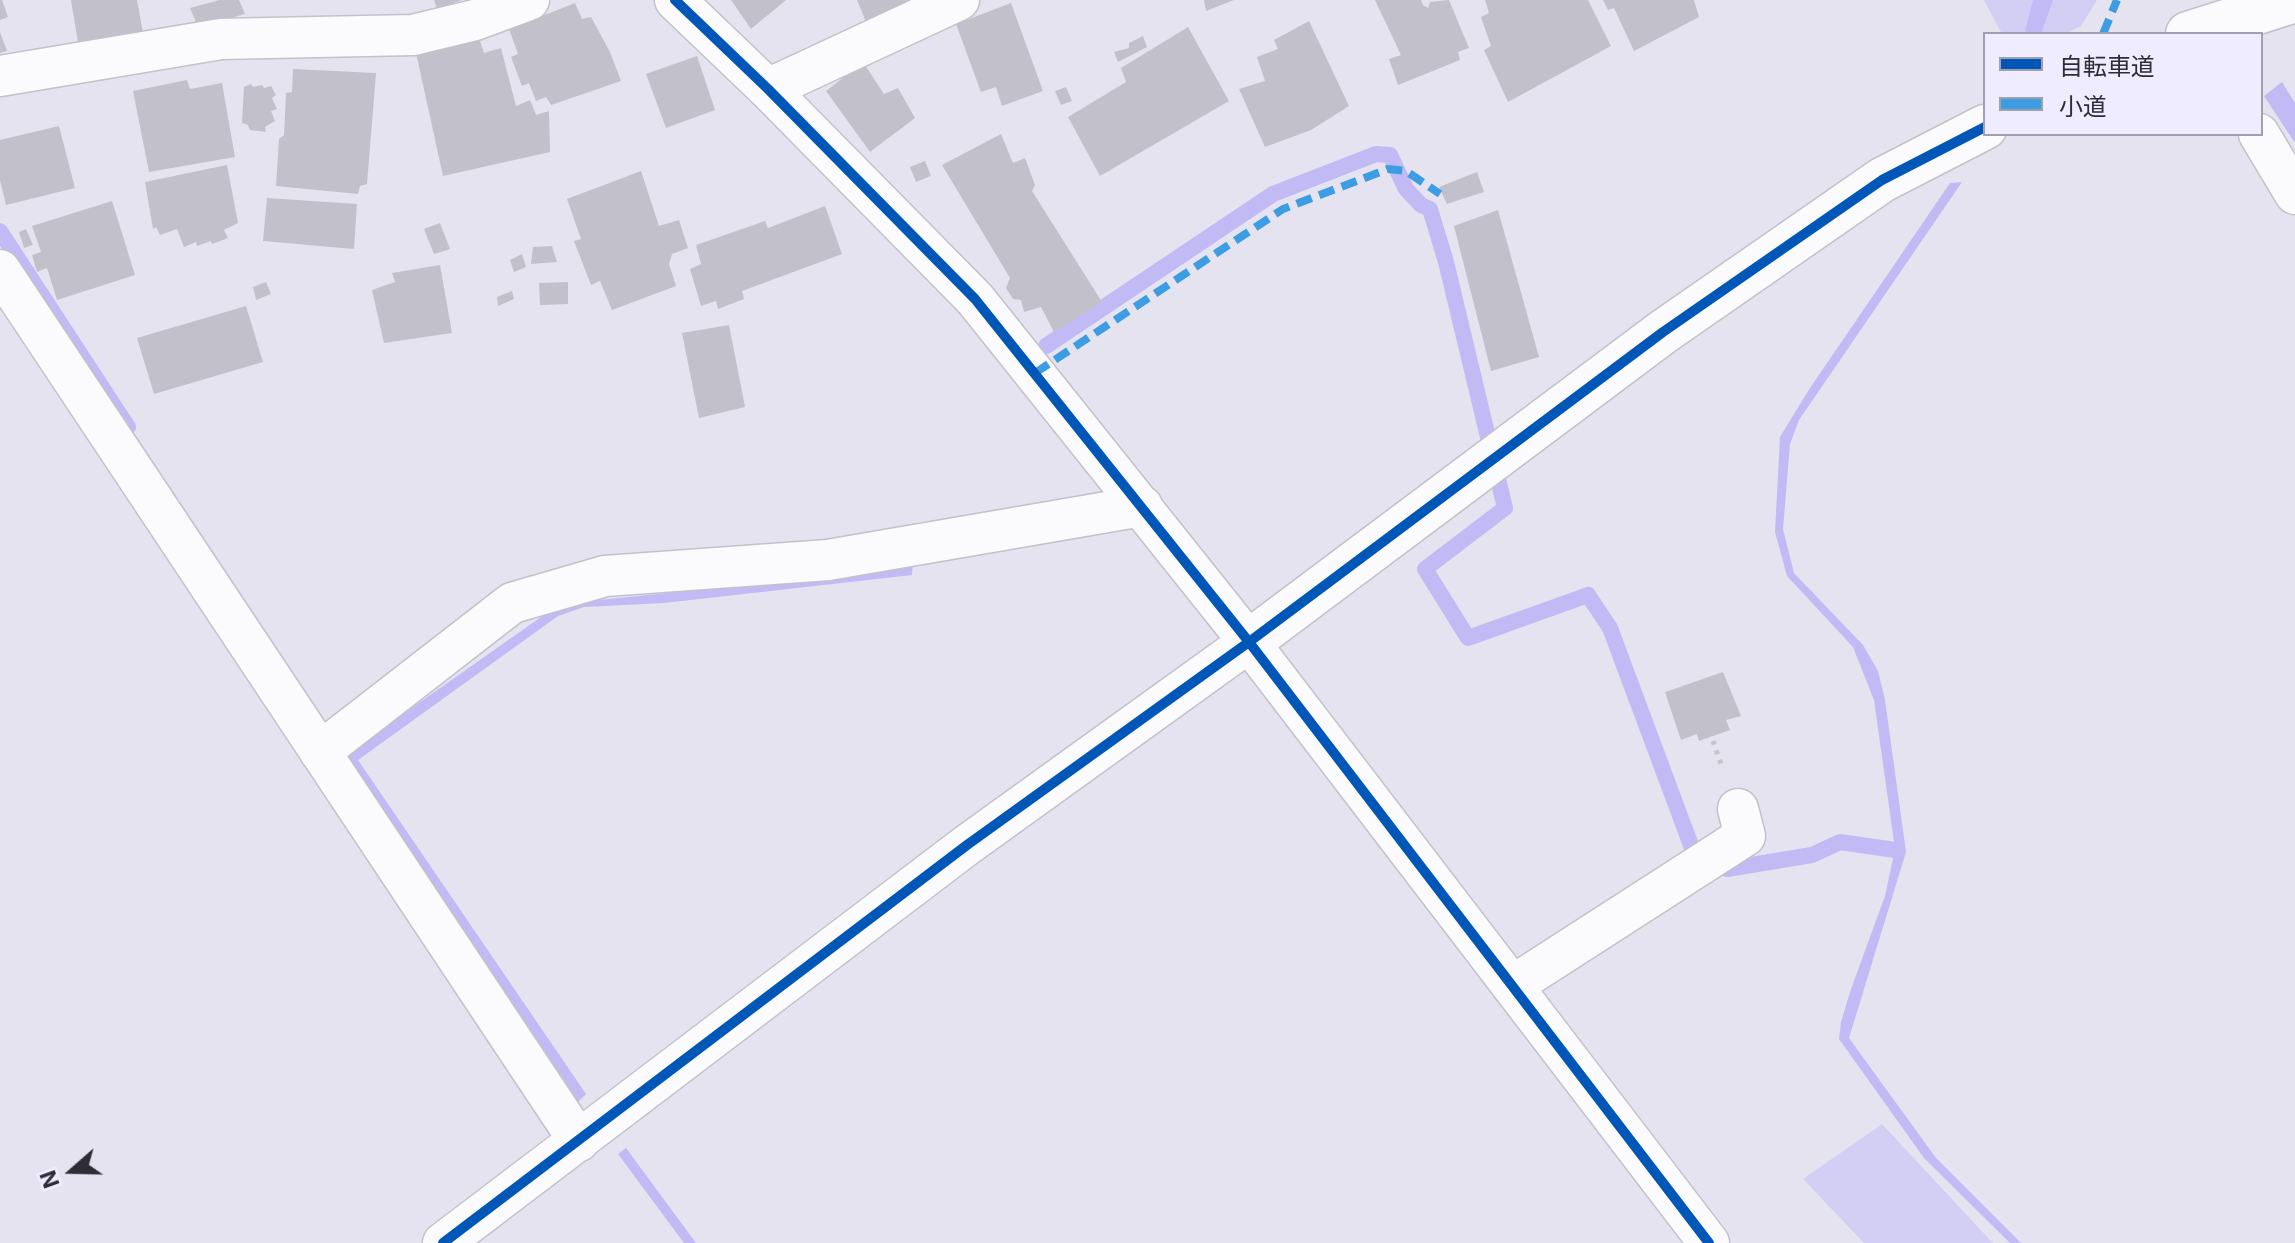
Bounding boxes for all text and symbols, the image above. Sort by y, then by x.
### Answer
legend [1983,32,2263,136]
text: 自転車道 [2059,52,2155,81]
text: 小道 [2059,92,2107,121]
north arrow [32,1131,112,1211]
text: N [34,1167,65,1192]

